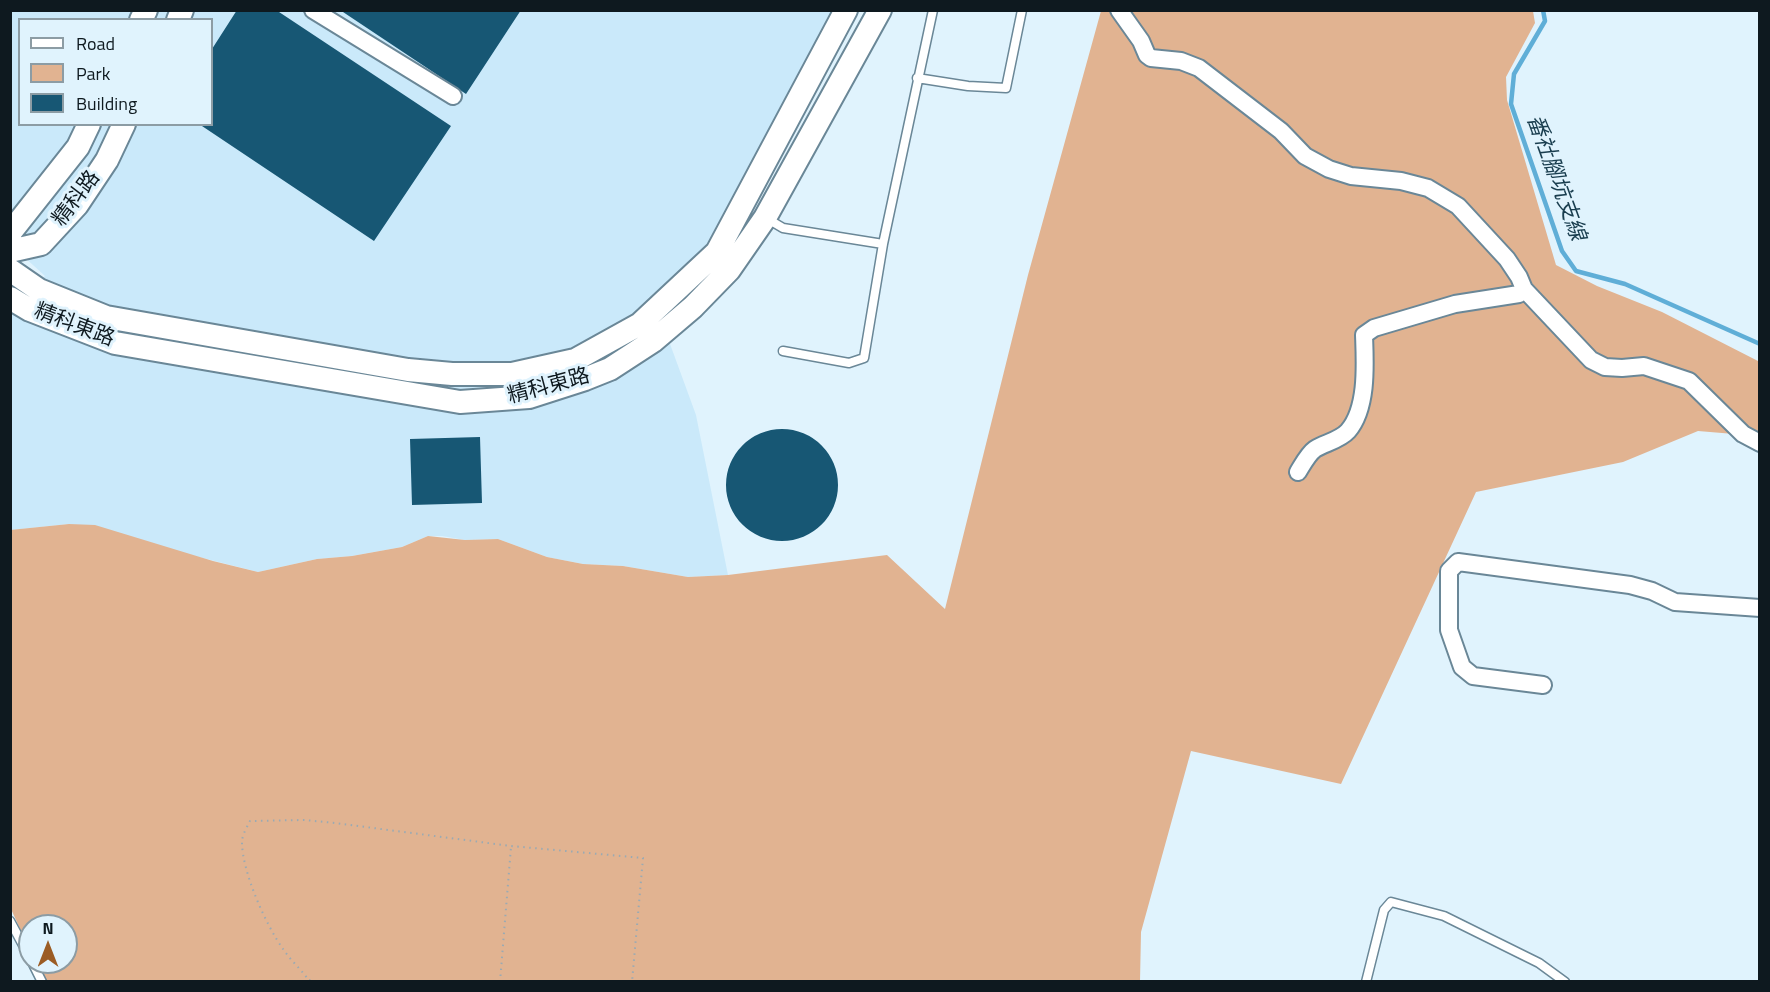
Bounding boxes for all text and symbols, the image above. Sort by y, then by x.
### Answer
legend [18,18,213,126]
text: Road [76,30,115,57]
text: Park [76,60,110,87]
text: Building [76,90,137,117]
water label: 番社腳坑支線 [1520,111,1590,245]
street label: 精科路 [48,166,106,232]
street label: 精科東路 [30,299,118,353]
street label: 精科東路 [505,364,593,410]
north arrow [18,914,78,974]
text: N [42,916,54,940]

